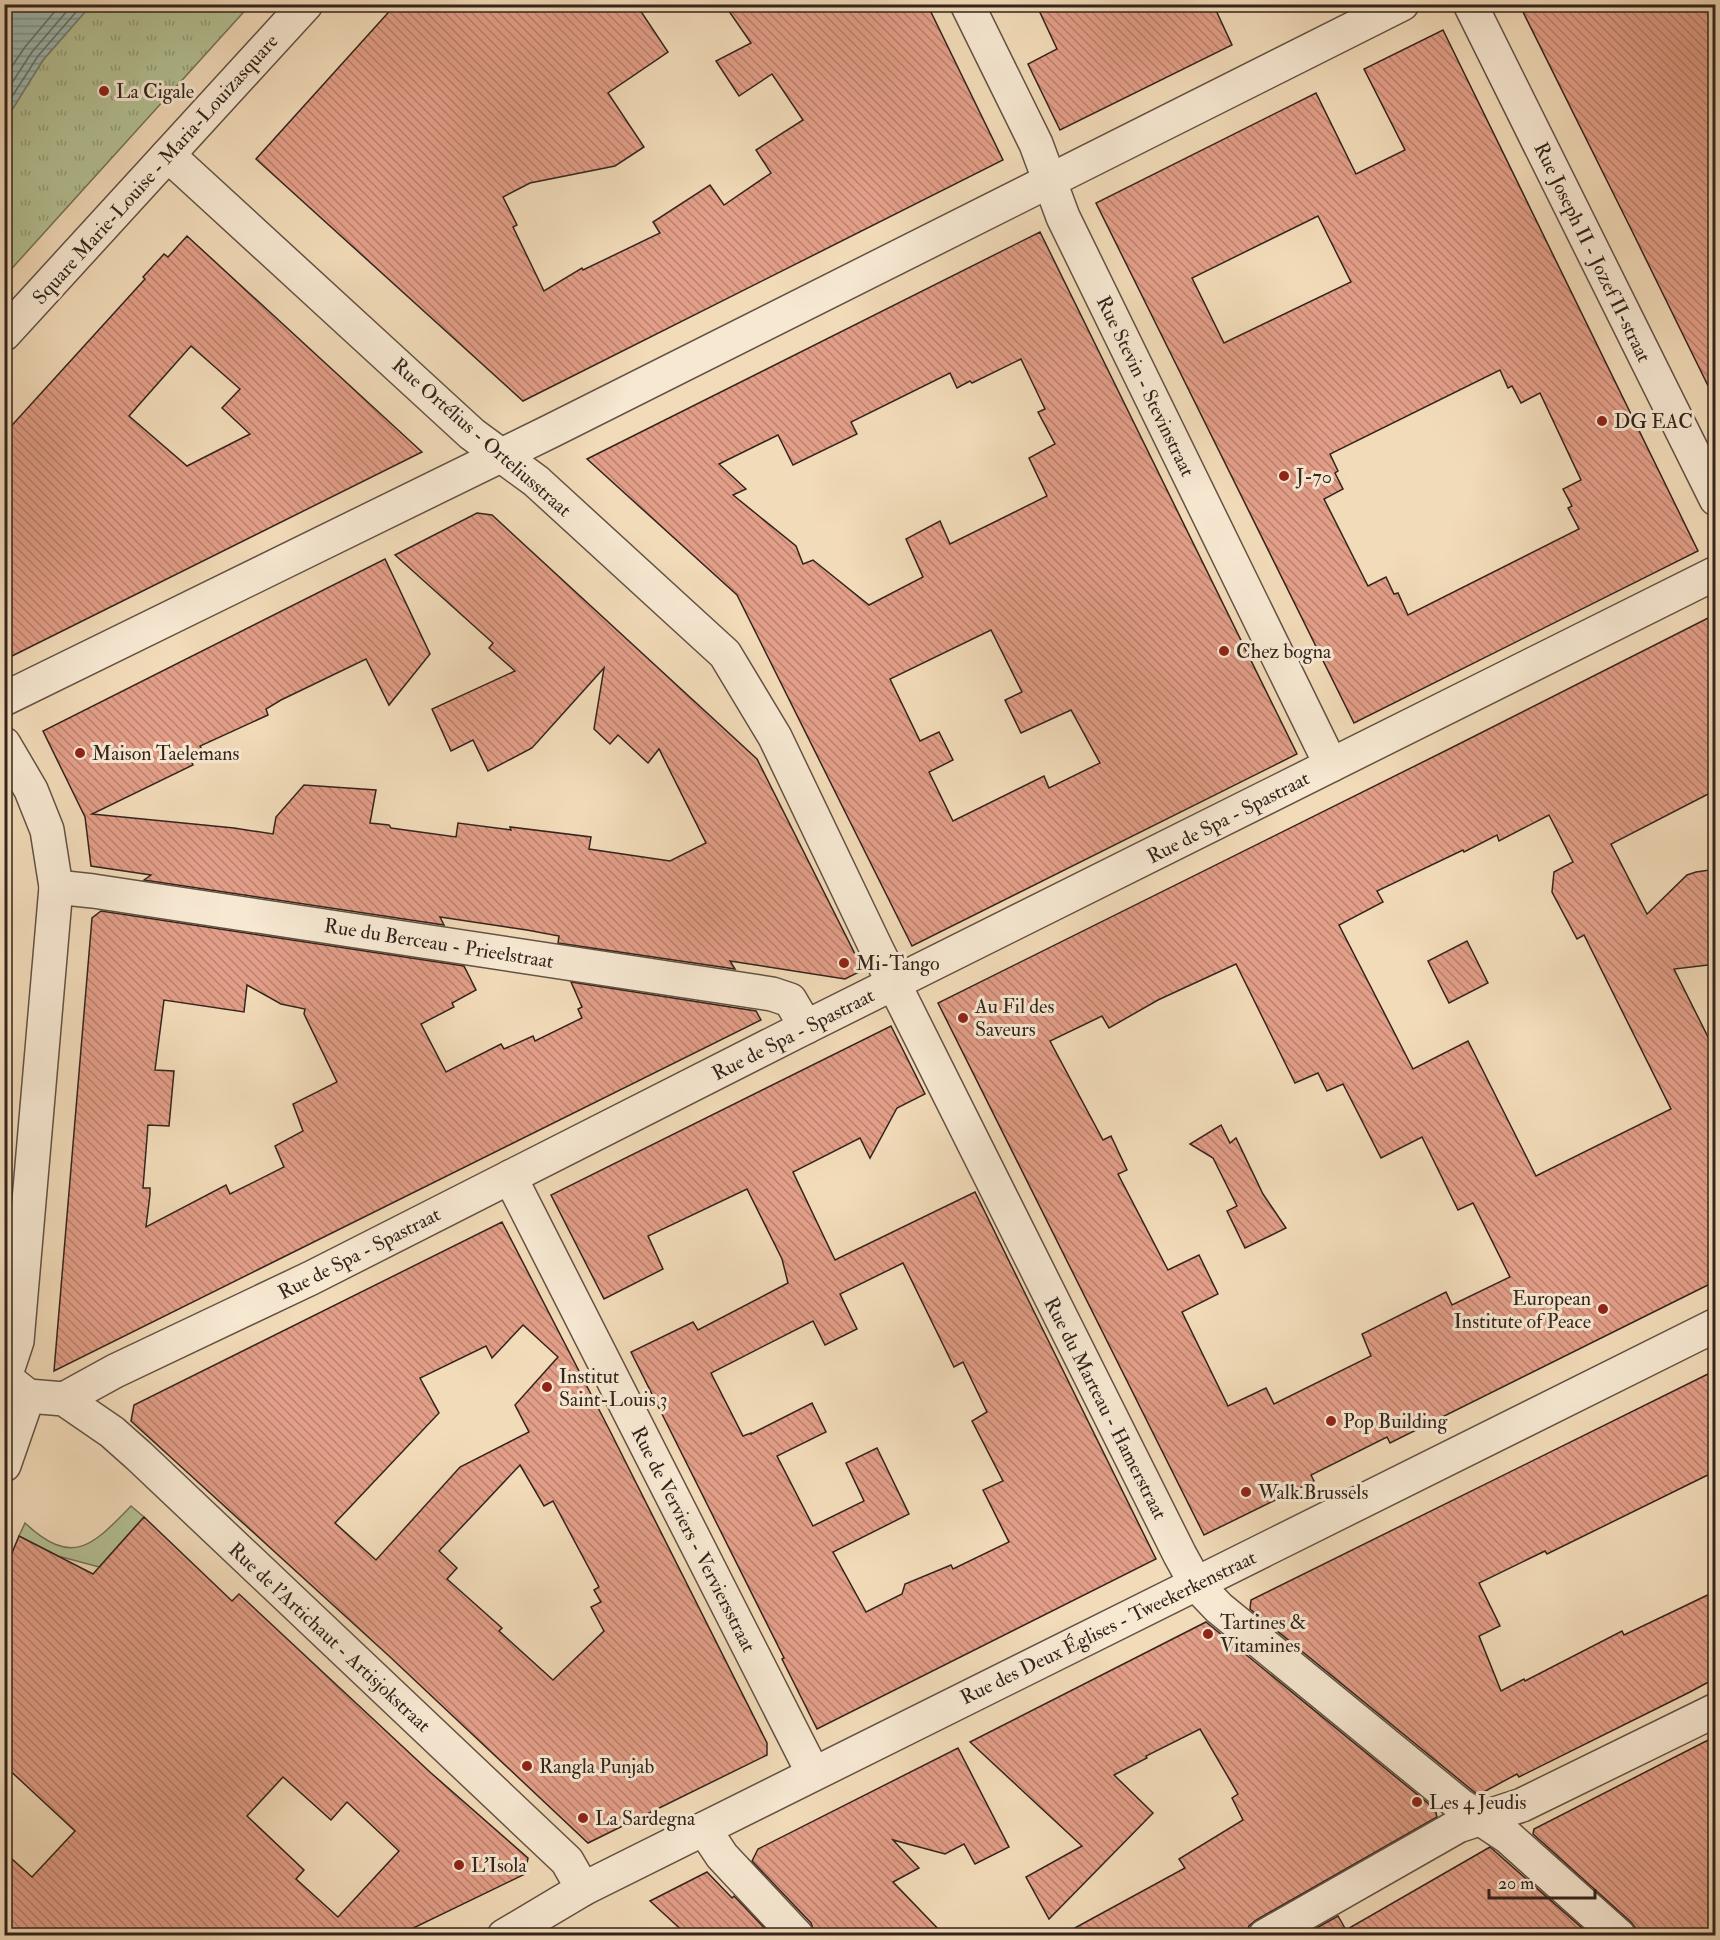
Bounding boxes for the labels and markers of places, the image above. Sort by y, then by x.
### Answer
place label: La Cigale [116,79,194,104]
marker: La Cigale [97,84,111,98]
place label: DG EAC [1614,409,1693,434]
marker: DG EAC [1595,414,1609,428]
place label: J-70 [1295,464,1332,489]
marker: J-70 [1277,469,1291,483]
place label: Chez bogna [1236,639,1332,664]
marker: Chez bogna [1217,644,1231,658]
place label: Maison Taelemans [92,741,239,766]
marker: Maison Taelemans [73,746,87,760]
place label: Mi-Tango [856,951,940,976]
marker: Mi-Tango [837,956,851,970]
place label: Au Fil des Saveurs [974,994,1054,1042]
marker: Au Fil des Saveurs [956,1011,970,1025]
place label: European Institute of Peace [1454,1286,1591,1334]
marker: European Institute of Peace [1596,1302,1610,1316]
place label: Institut Saint-Louis 3 [559,1364,667,1412]
marker: Institut Saint-Louis 3 [540,1380,554,1394]
place label: Pop Building [1343,1409,1448,1435]
marker: Pop Building [1324,1414,1338,1428]
place label: Walk.Brussels [1257,1480,1368,1505]
marker: Walk.Brussels [1239,1485,1253,1499]
place label: Tartines & Vitamines [1220,1610,1307,1658]
marker: Tartines & Vitamines [1201,1627,1215,1641]
place label: Rangla Punjab [539,1754,654,1779]
marker: Rangla Punjab [520,1759,534,1773]
place label: Les 4 Jeudis [1429,1790,1527,1815]
marker: Les 4 Jeudis [1410,1795,1424,1809]
place label: La Sardegna [595,1806,696,1831]
marker: La Sardegna [576,1811,590,1825]
place label: L’Isola [471,1853,527,1878]
marker: L’Isola [452,1858,466,1872]

